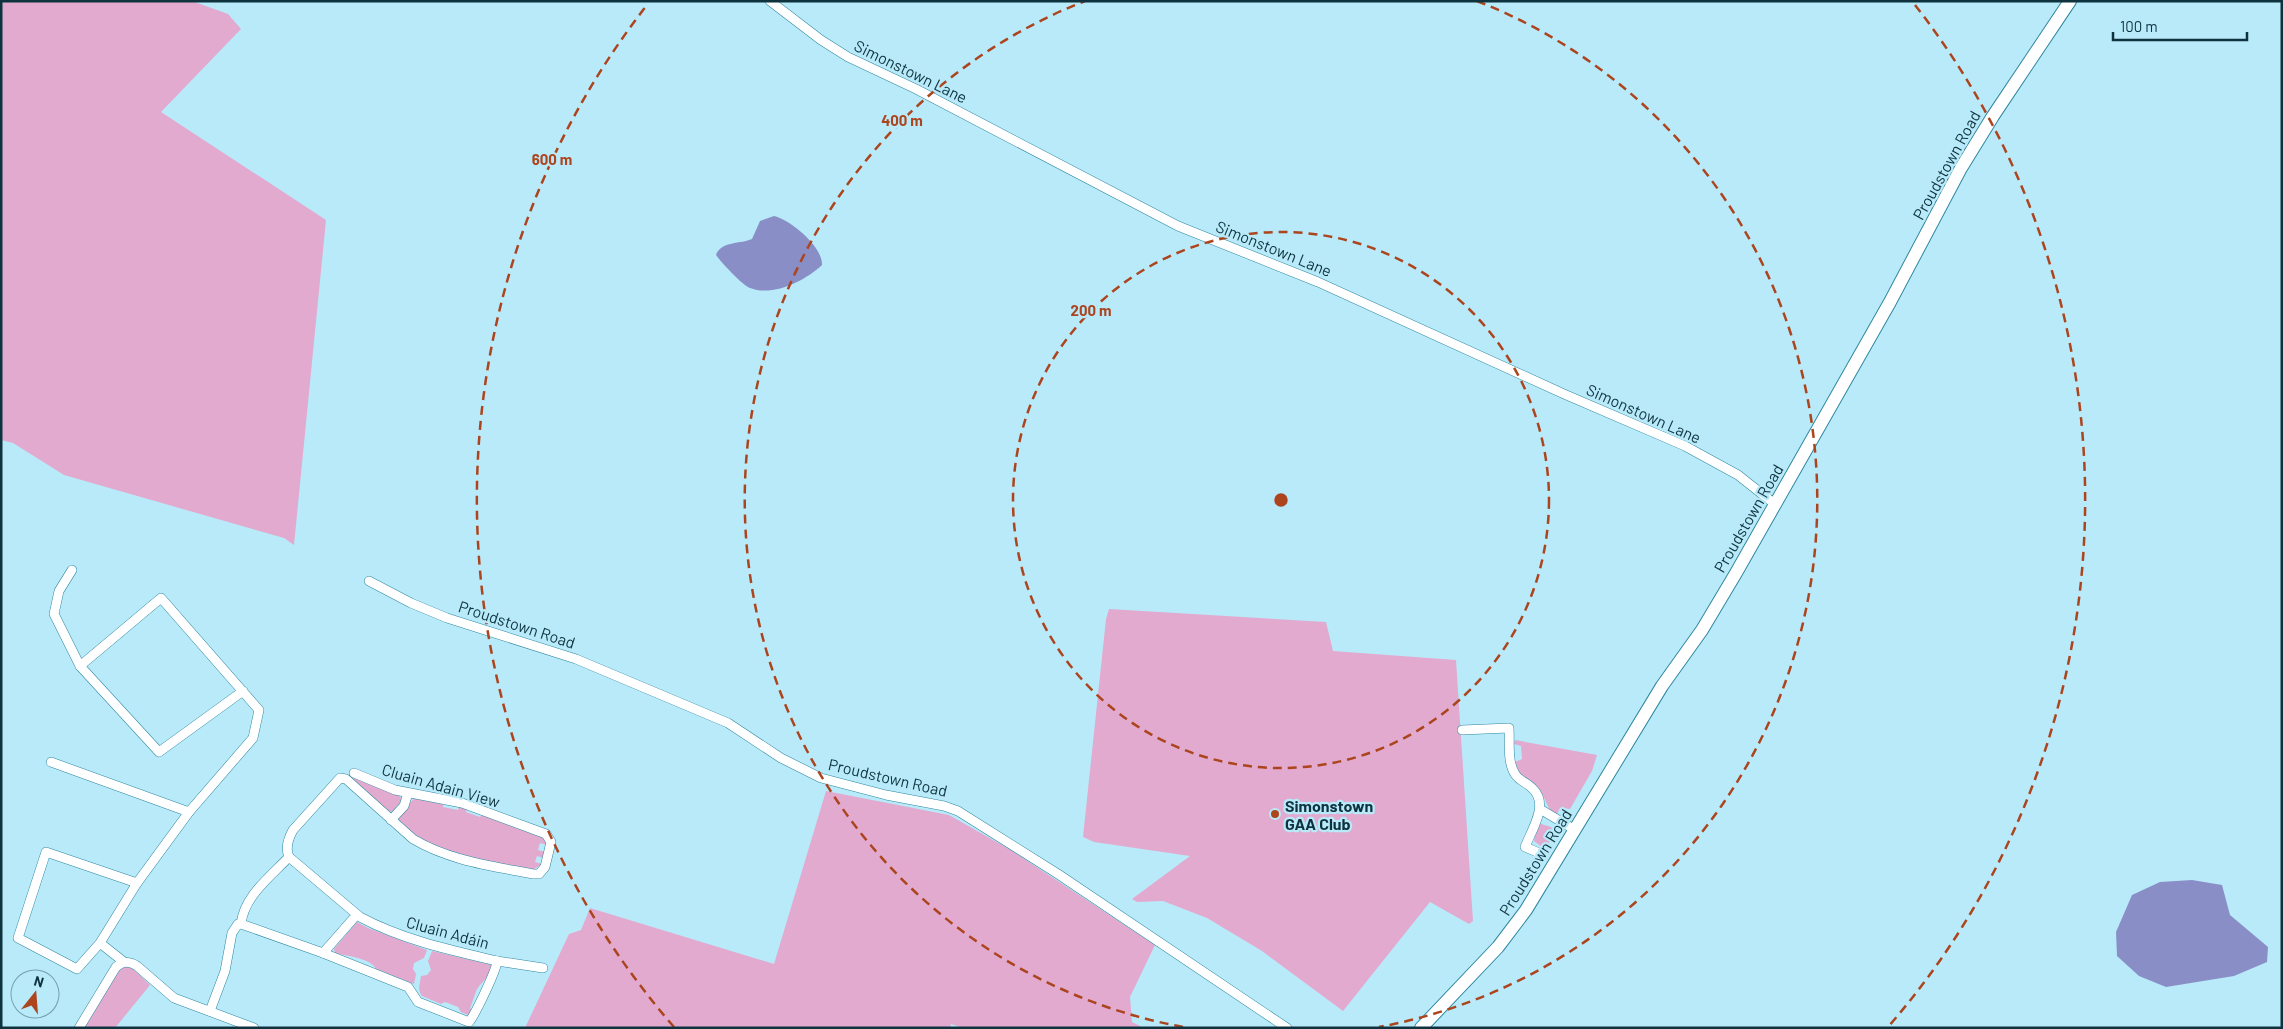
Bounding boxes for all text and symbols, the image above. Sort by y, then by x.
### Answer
scale bar [2113,10,2247,42]
text: 100 m [2120,17,2158,35]
street label: Simonstown Lane [851,35,971,107]
street label: Proudstown Road [1908,107,1984,223]
text: 400 m [881,111,923,129]
text: 600 m [532,150,572,168]
street label: Simonstown Lane [1213,216,1335,280]
text: 200 m [1070,301,1112,319]
street label: Simonstown Lane [1584,379,1704,447]
street label: Proudstown Road [1709,461,1787,575]
centre of rings [1272,491,1290,509]
street label: Proudstown Road [456,596,578,652]
street label: Proudstown Road [827,754,949,800]
street label: Cluain Adain View [380,759,503,811]
place label: Simonstown GAA Club [1285,796,1373,833]
street label: Proudstown Road [1495,805,1575,919]
marker: Simonstown GAA Club [1269,808,1281,820]
street label: Cluain Adáin [404,912,492,952]
north arrow [10,969,60,1019]
text: N [32,972,46,991]

